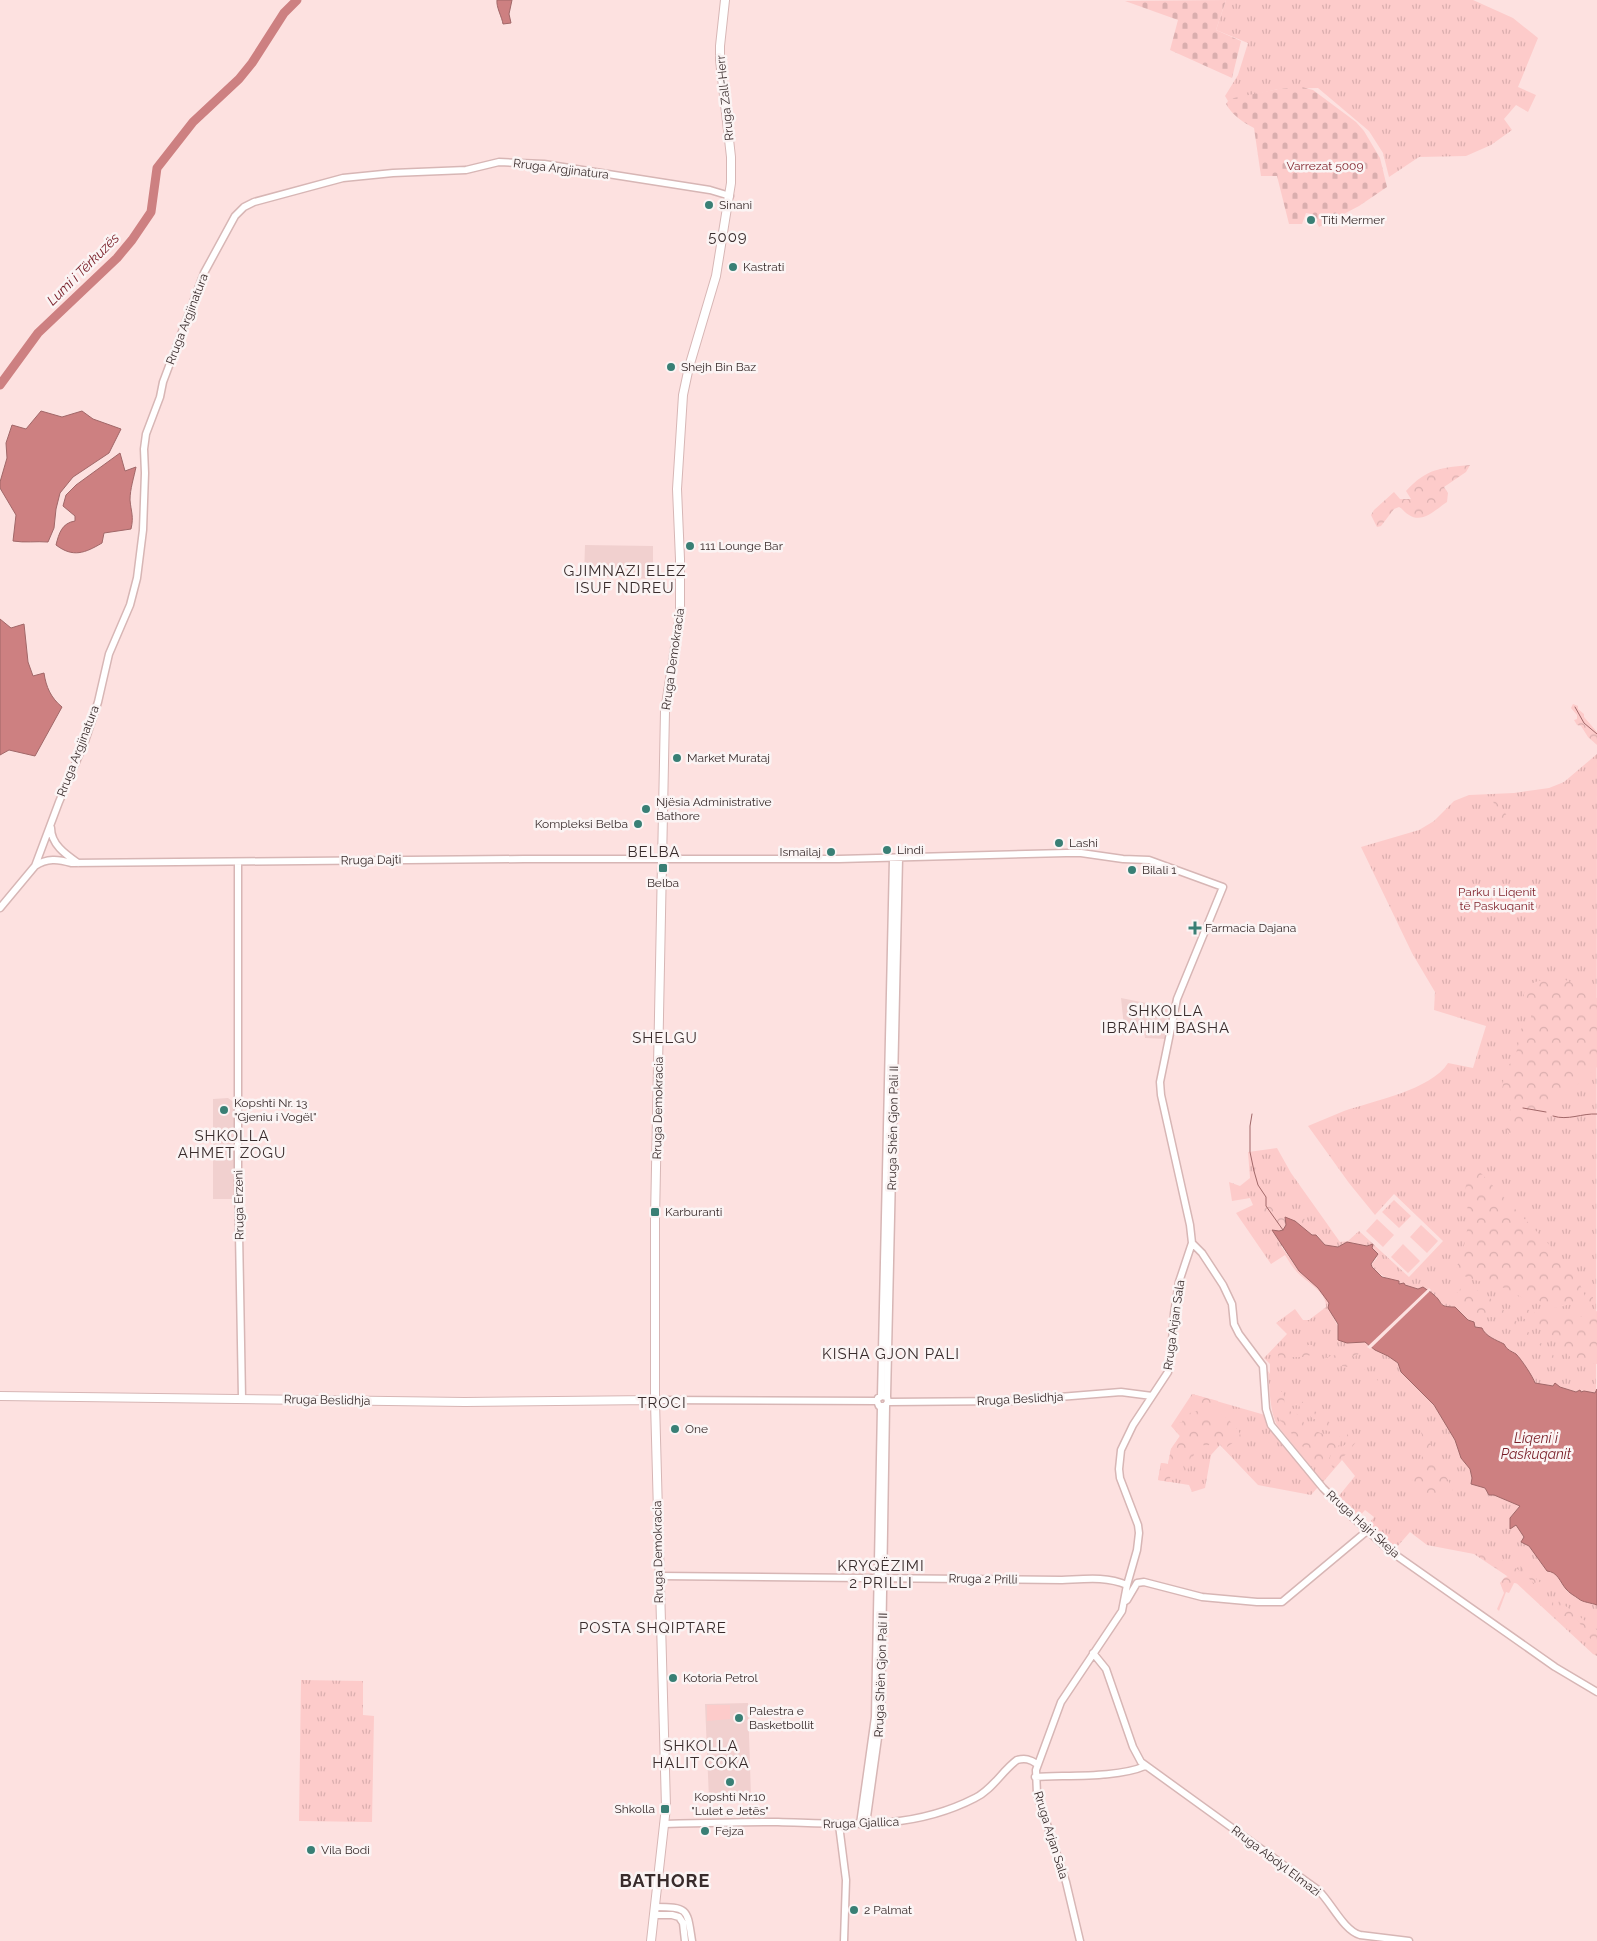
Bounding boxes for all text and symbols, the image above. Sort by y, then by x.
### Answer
street label: Rruga Zall-Herr [713,54,736,141]
street label: Rruga Argjinatura [512,156,610,182]
park label: Varrezat 5009 [1287,159,1364,173]
place label: Sinani [719,198,752,212]
marker: Sinani [703,199,715,211]
place label: Titi Mermer [1321,213,1385,227]
marker: Titi Mermer [1305,214,1317,226]
district label: 5009 [708,228,748,246]
water label: Lumi i Tërkuzës [44,229,123,308]
place label: Kastrati [743,260,784,274]
marker: Kastrati [727,261,739,273]
street label: Rruga Argjinatura [163,272,211,366]
place label: Shejh Bin Baz [681,360,756,374]
marker: Shejh Bin Baz [665,361,677,373]
place label: 111 Lounge Bar [700,539,784,553]
marker: 111 Lounge Bar [684,540,696,552]
district label: GJIMNAZI ELEZ ISUF NDREU [564,562,686,597]
street label: Rruga Demokracia [659,607,687,711]
street label: Rruga Argjinatura [54,704,102,798]
place label: Market Murataj [687,751,770,765]
marker: Market Murataj [671,752,683,764]
place label: Njësia Administrative Bathore [656,795,772,823]
marker: Njësia Administrative Bathore [640,803,652,815]
place label: Kompleksi Belba [535,817,628,831]
marker: Kompleksi Belba [632,818,644,830]
place label: Lashi [1069,836,1098,850]
marker: Lashi [1053,837,1065,849]
district label: BELBA [628,843,680,861]
place label: Lindi [897,843,924,857]
marker: Lindi [881,844,893,856]
place label: Ismailaj [780,845,821,859]
marker: Ismailaj [825,846,837,858]
street label: Rruga Dajti [341,852,401,868]
marker: Belba [657,862,669,874]
place label: Bilali 1 [1142,863,1177,877]
marker: Bilali 1 [1126,864,1138,876]
place label: Belba [647,876,679,890]
park label: Parku i Liqenit të Paskuqanit [1458,885,1536,913]
place label: Farmacia Dajana [1205,921,1296,935]
marker: Farmacia Dajana [1189,922,1201,934]
district label: SHKOLLA IBRAHIM BASHA [1102,1002,1230,1037]
district label: SHELGU [632,1029,698,1047]
street label: Rruga Demokracia [650,1057,666,1159]
street label: Rruga Shën Gjon Pali II [885,1065,901,1191]
place label: Kopshti Nr. 13 "Gjeniu i Vogël" [234,1096,316,1124]
marker: Kopshti Nr. 13 "Gjeniu i Vogël" [218,1104,230,1116]
district label: SHKOLLA AHMET ZOGU [178,1127,286,1162]
street label: Rruga Erzeni [231,1170,247,1240]
place label: Karburanti [665,1205,722,1219]
marker: Karburanti [649,1206,661,1218]
street label: Rruga Arjan Sala [1161,1279,1187,1371]
district label: KISHA GJON PALI [822,1345,960,1363]
street label: Rruga Beslidhja [976,1390,1064,1408]
street label: Rruga Beslidhja [284,1392,370,1408]
district label: TROCI [637,1394,687,1412]
place label: One [685,1422,708,1436]
marker: One [669,1423,681,1435]
water label: Liqeni i Paskuqanit [1501,1430,1572,1462]
street label: Rruga Hajri Skeja [1324,1487,1402,1561]
street label: Rruga Demokracia [650,1501,666,1603]
district label: KRYQËZIMI 2 PRILLI [837,1556,925,1592]
street label: Rruga 2 Prilli [948,1571,1018,1587]
street label: Rruga Shën Gjon Pali II [872,1612,890,1738]
district label: POSTA SHQIPTARE [579,1619,727,1637]
place label: Kotoria Petrol [683,1671,758,1685]
marker: Kotoria Petrol [667,1672,679,1684]
place label: Palestra e Basketbollit [749,1704,814,1732]
marker: Palestra e Basketbollit [733,1712,745,1724]
district label: SHKOLLA HALIT COKA [652,1737,750,1772]
marker: Kopshti Nr.10 "Lulet e Jetës" [724,1776,736,1788]
street label: Rruga Arjan Sala [1031,1789,1071,1881]
place label: Kopshti Nr.10 "Lulet e Jetës" [691,1790,769,1818]
place label: Shkolla [614,1802,655,1816]
marker: Shkolla [659,1803,671,1815]
street label: Rruga Gjallica [823,1815,899,1831]
street label: Rruga Abdyl Elmazi [1229,1823,1323,1899]
place label: Fejza [715,1824,744,1838]
marker: Fejza [699,1825,711,1837]
place label: Vila Bodi [321,1843,370,1857]
marker: Vila Bodi [305,1844,317,1856]
district label: BATHORE [620,1870,710,1891]
place label: 2 Palmat [864,1903,912,1917]
marker: 2 Palmat [848,1904,860,1916]

